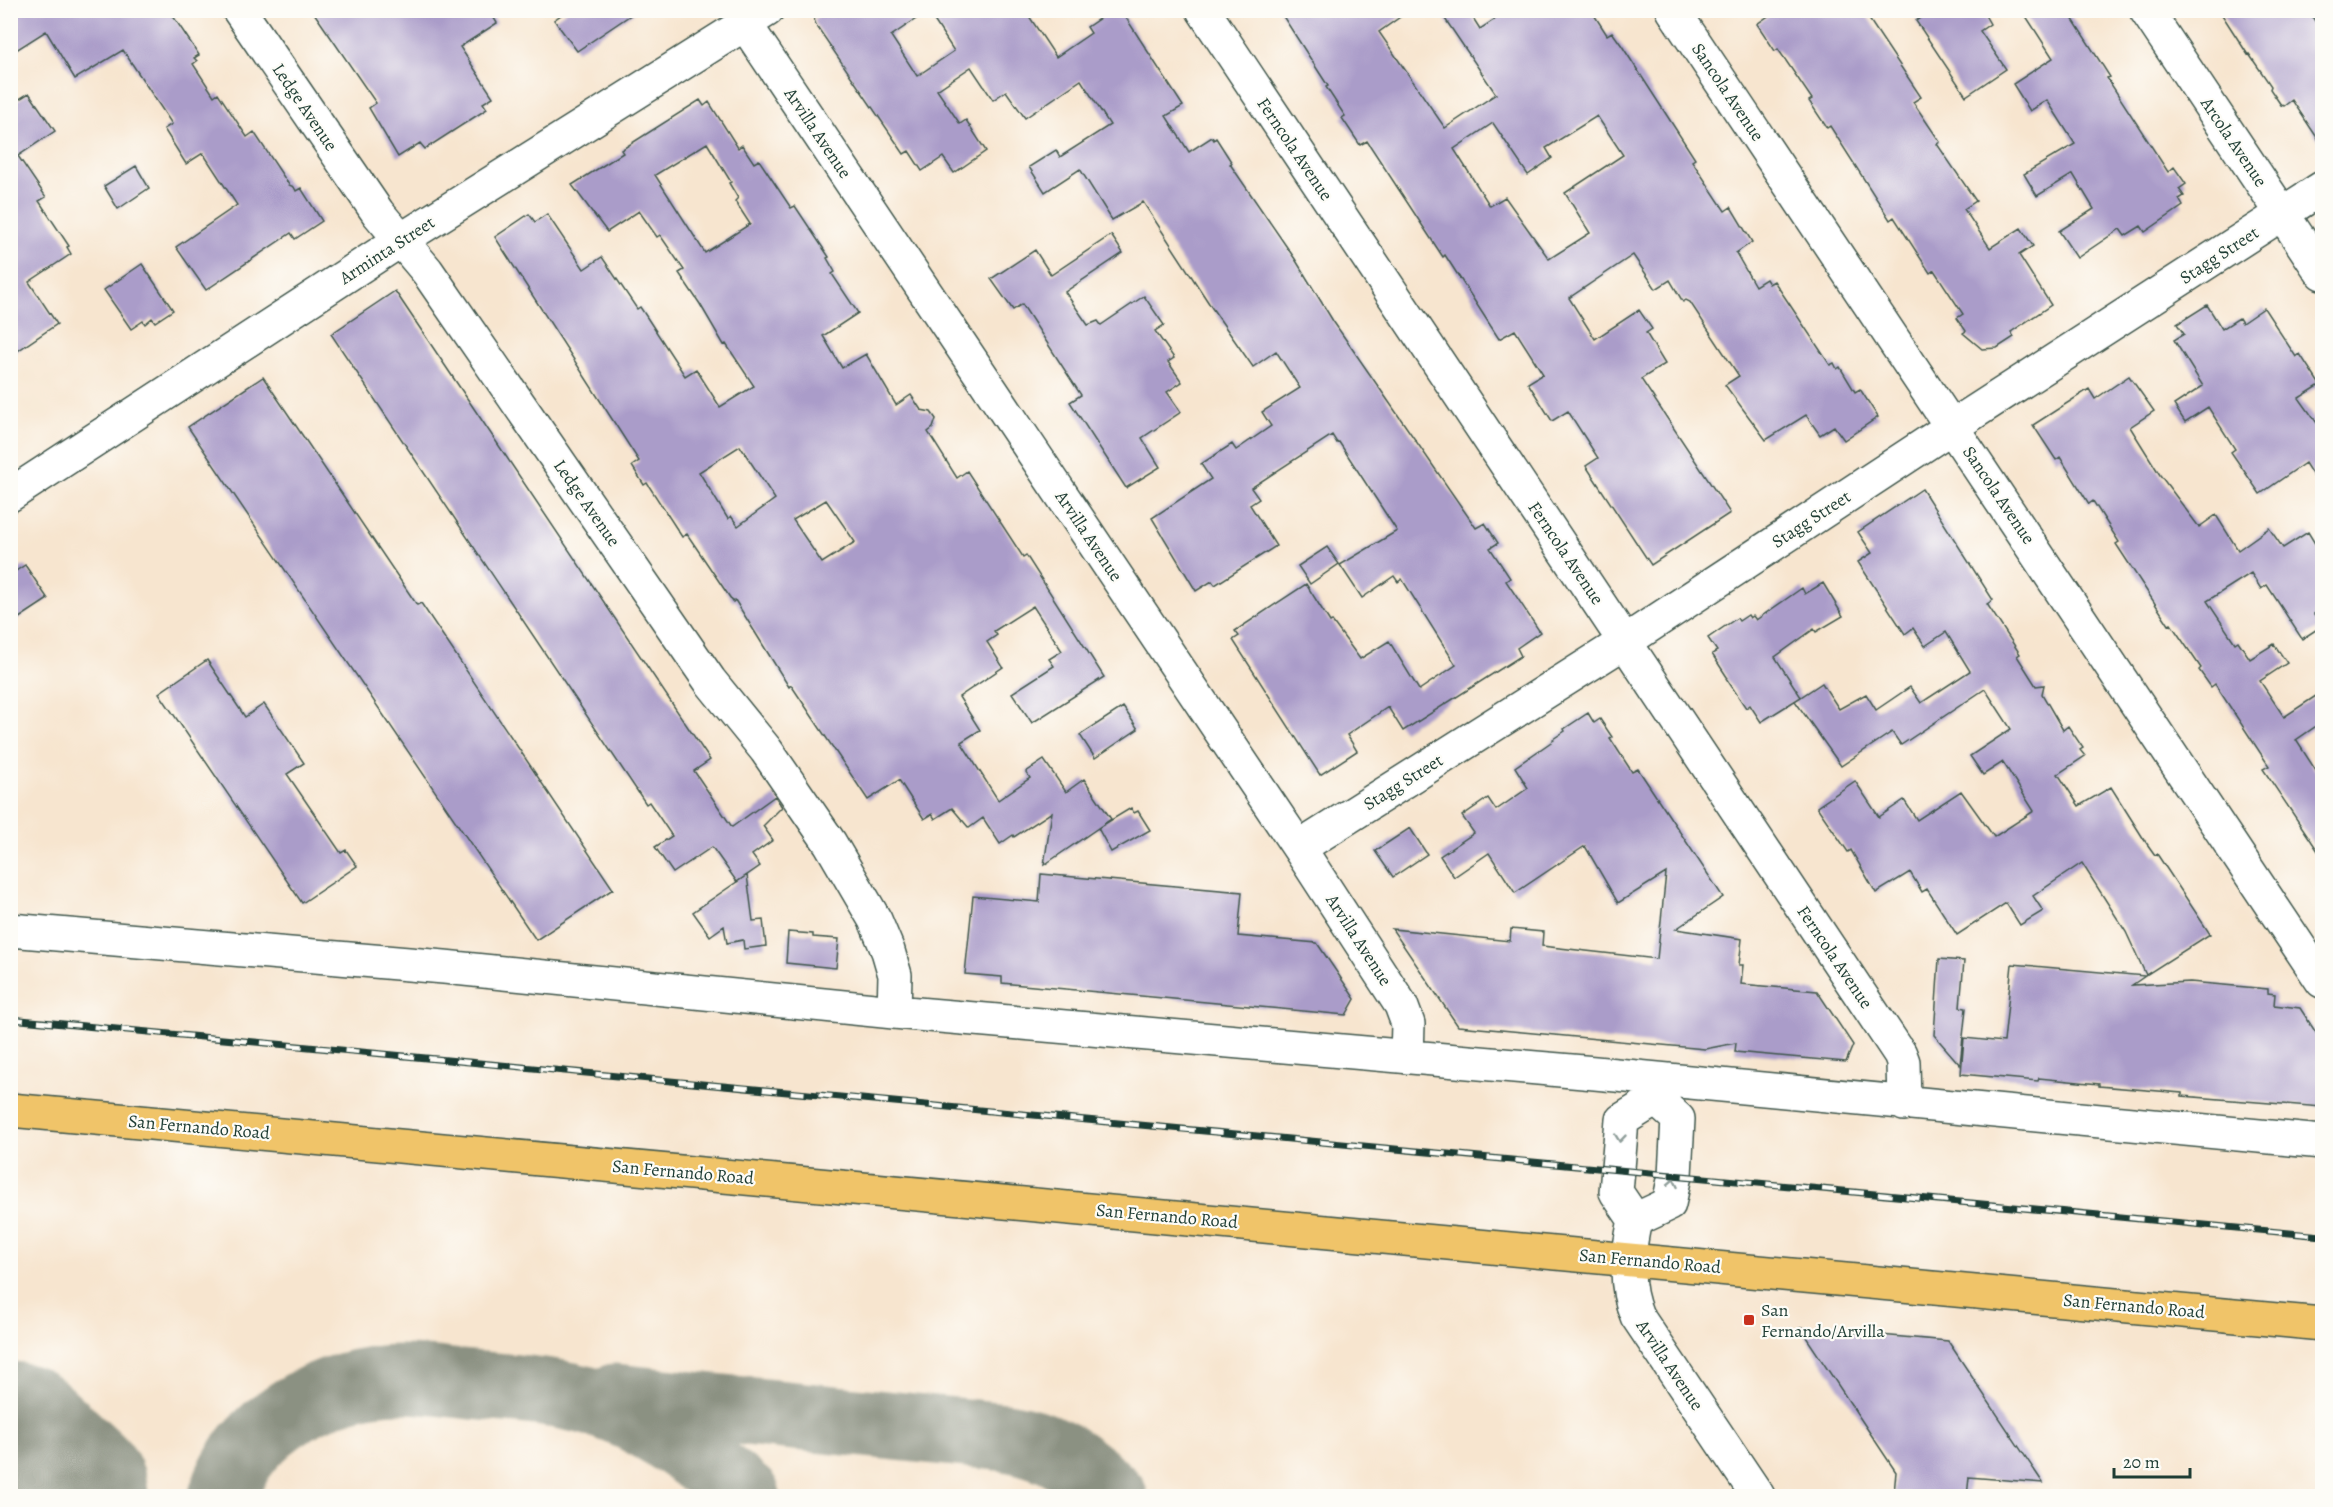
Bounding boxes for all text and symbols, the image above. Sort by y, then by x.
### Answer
street label: Sancola Avenue [1686,38,1770,146]
street label: Ledge Avenue [267,58,343,156]
street label: Arvilla Avenue [778,82,857,183]
street label: Arcola Avenue [2195,92,2273,191]
street label: Ferncola Avenue [1252,93,1338,205]
street label: Arminta Street [334,210,439,290]
street label: Stagg Street [2175,220,2263,290]
street label: Sancola Avenue [1957,441,2041,549]
street label: Ledge Avenue [548,455,626,551]
street label: Stagg Street [1767,484,1855,554]
street label: Arvilla Avenue [1049,485,1128,586]
street label: Ferncola Avenue [1523,497,1609,609]
street label: Stagg Street [1359,748,1447,816]
street label: Arvilla Avenue [1320,889,1398,990]
street label: Ferncola Avenue [1792,901,1878,1013]
street label: San Fernando Road [127,1109,271,1145]
one-way arrow [1614,1134,1627,1143]
street label: San Fernando Road [611,1154,755,1190]
one-way arrow [1666,1178,1679,1188]
street label: San Fernando Road [1095,1198,1239,1234]
street label: San Fernando Road [1578,1243,1722,1279]
street label: San Fernando Road [2062,1288,2206,1324]
place label: San Fernando/Arvilla [1761,1298,1885,1343]
marker: San Fernando/Arvilla [1742,1313,1756,1327]
street label: Arvilla Avenue [1630,1314,1709,1415]
scale bar [2114,1441,2190,1479]
text: 20 m [2123,1450,2160,1474]

